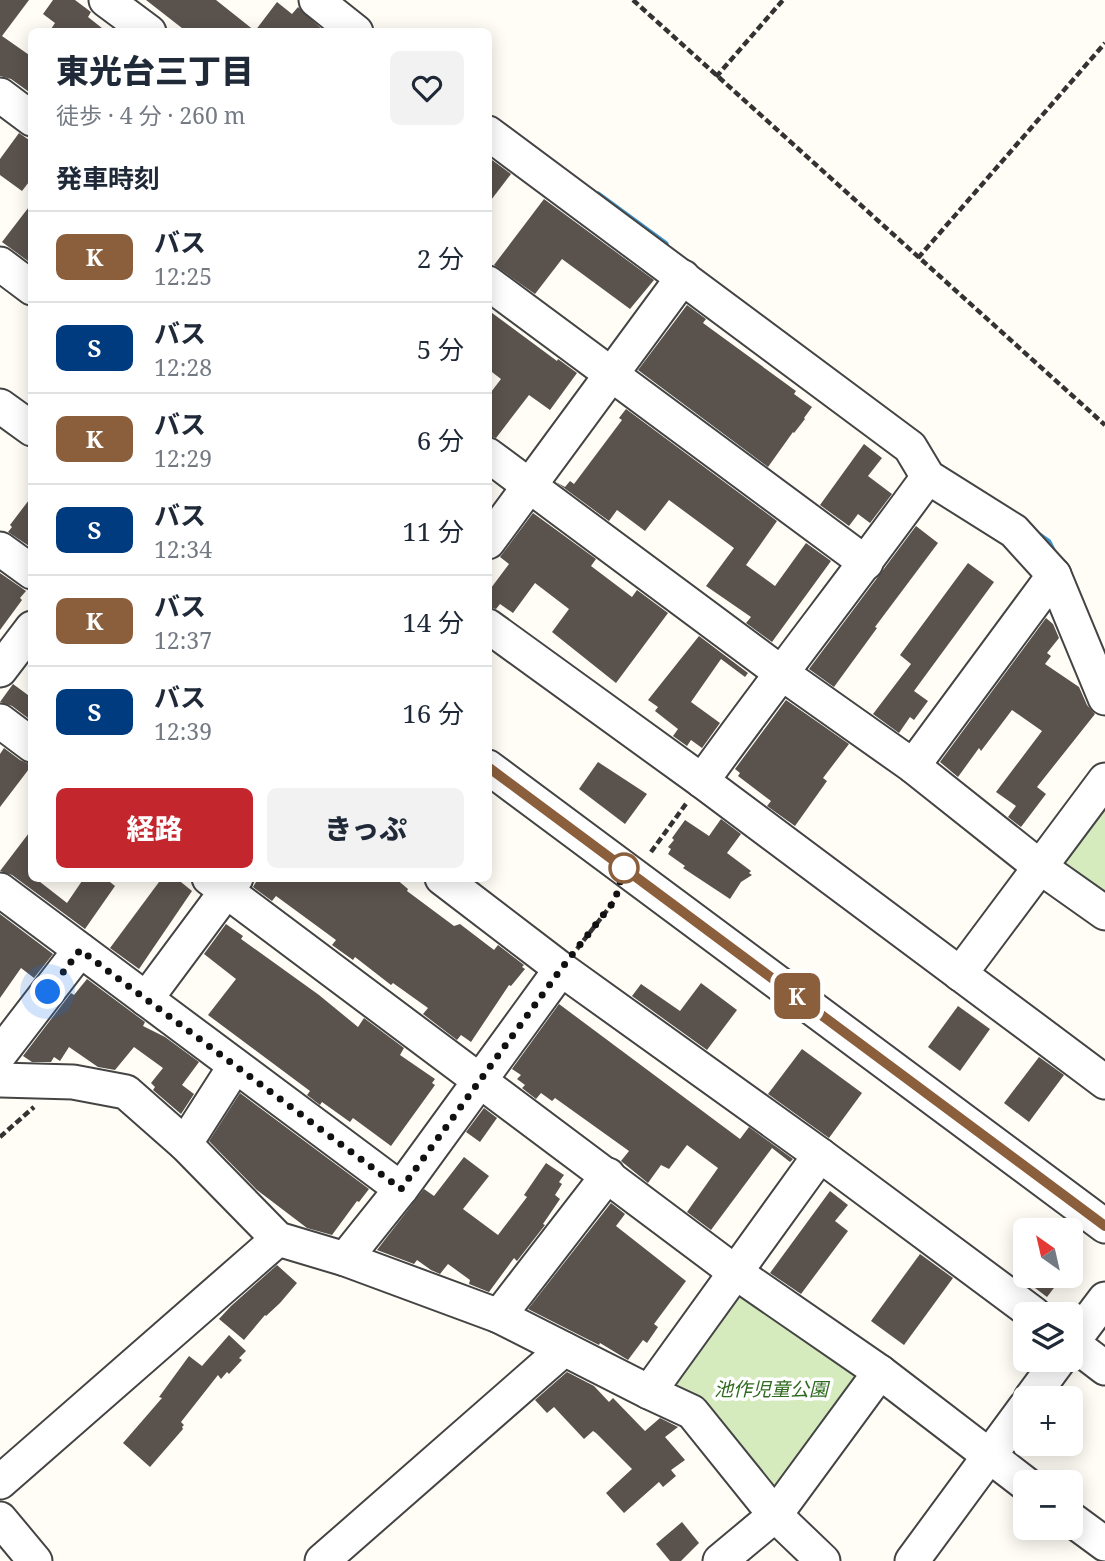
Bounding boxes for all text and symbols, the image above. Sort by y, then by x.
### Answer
text: 東光台三丁目 [56,48,254,93]
button: heart [390,51,464,125]
text: 徒歩 · 4 分 · 260 m [56,99,246,131]
text: 発車時刻 [56,160,160,196]
text: バス [154,224,206,260]
text: K [86,240,103,273]
text: 2 分 [417,240,464,276]
text: 12:25 [154,260,212,292]
text: バス [154,315,206,351]
text: S [88,331,101,364]
text: 5 分 [417,331,464,367]
text: 12:28 [154,351,212,383]
text: バス [154,406,206,442]
text: K [86,422,103,455]
text: 6 分 [417,422,464,458]
text: 12:29 [154,442,212,474]
text: バス [154,497,206,533]
text: S [88,513,101,546]
text: 11 分 [402,513,464,549]
text: 12:34 [154,533,212,565]
text: バス [154,588,206,624]
text: K [86,604,103,637]
text: 14 分 [402,604,464,640]
text: 12:37 [154,624,212,656]
text: バス [154,679,206,715]
text: S [88,695,101,728]
text: 16 分 [402,695,464,731]
text: 12:39 [154,715,212,747]
button: 経路 [56,788,253,868]
button: きっぷ [267,788,464,868]
unlabelled marker [609,853,639,883]
line badge: K [774,973,820,1019]
your location [30,974,65,1009]
text: K [788,979,806,1012]
north arrow [1013,1218,1083,1288]
map controls [1013,1218,1083,1540]
button: layers [1013,1302,1083,1372]
park label: 池作児童公園 [714,1376,831,1402]
button: + [1013,1386,1083,1456]
button: − [1013,1470,1083,1540]

